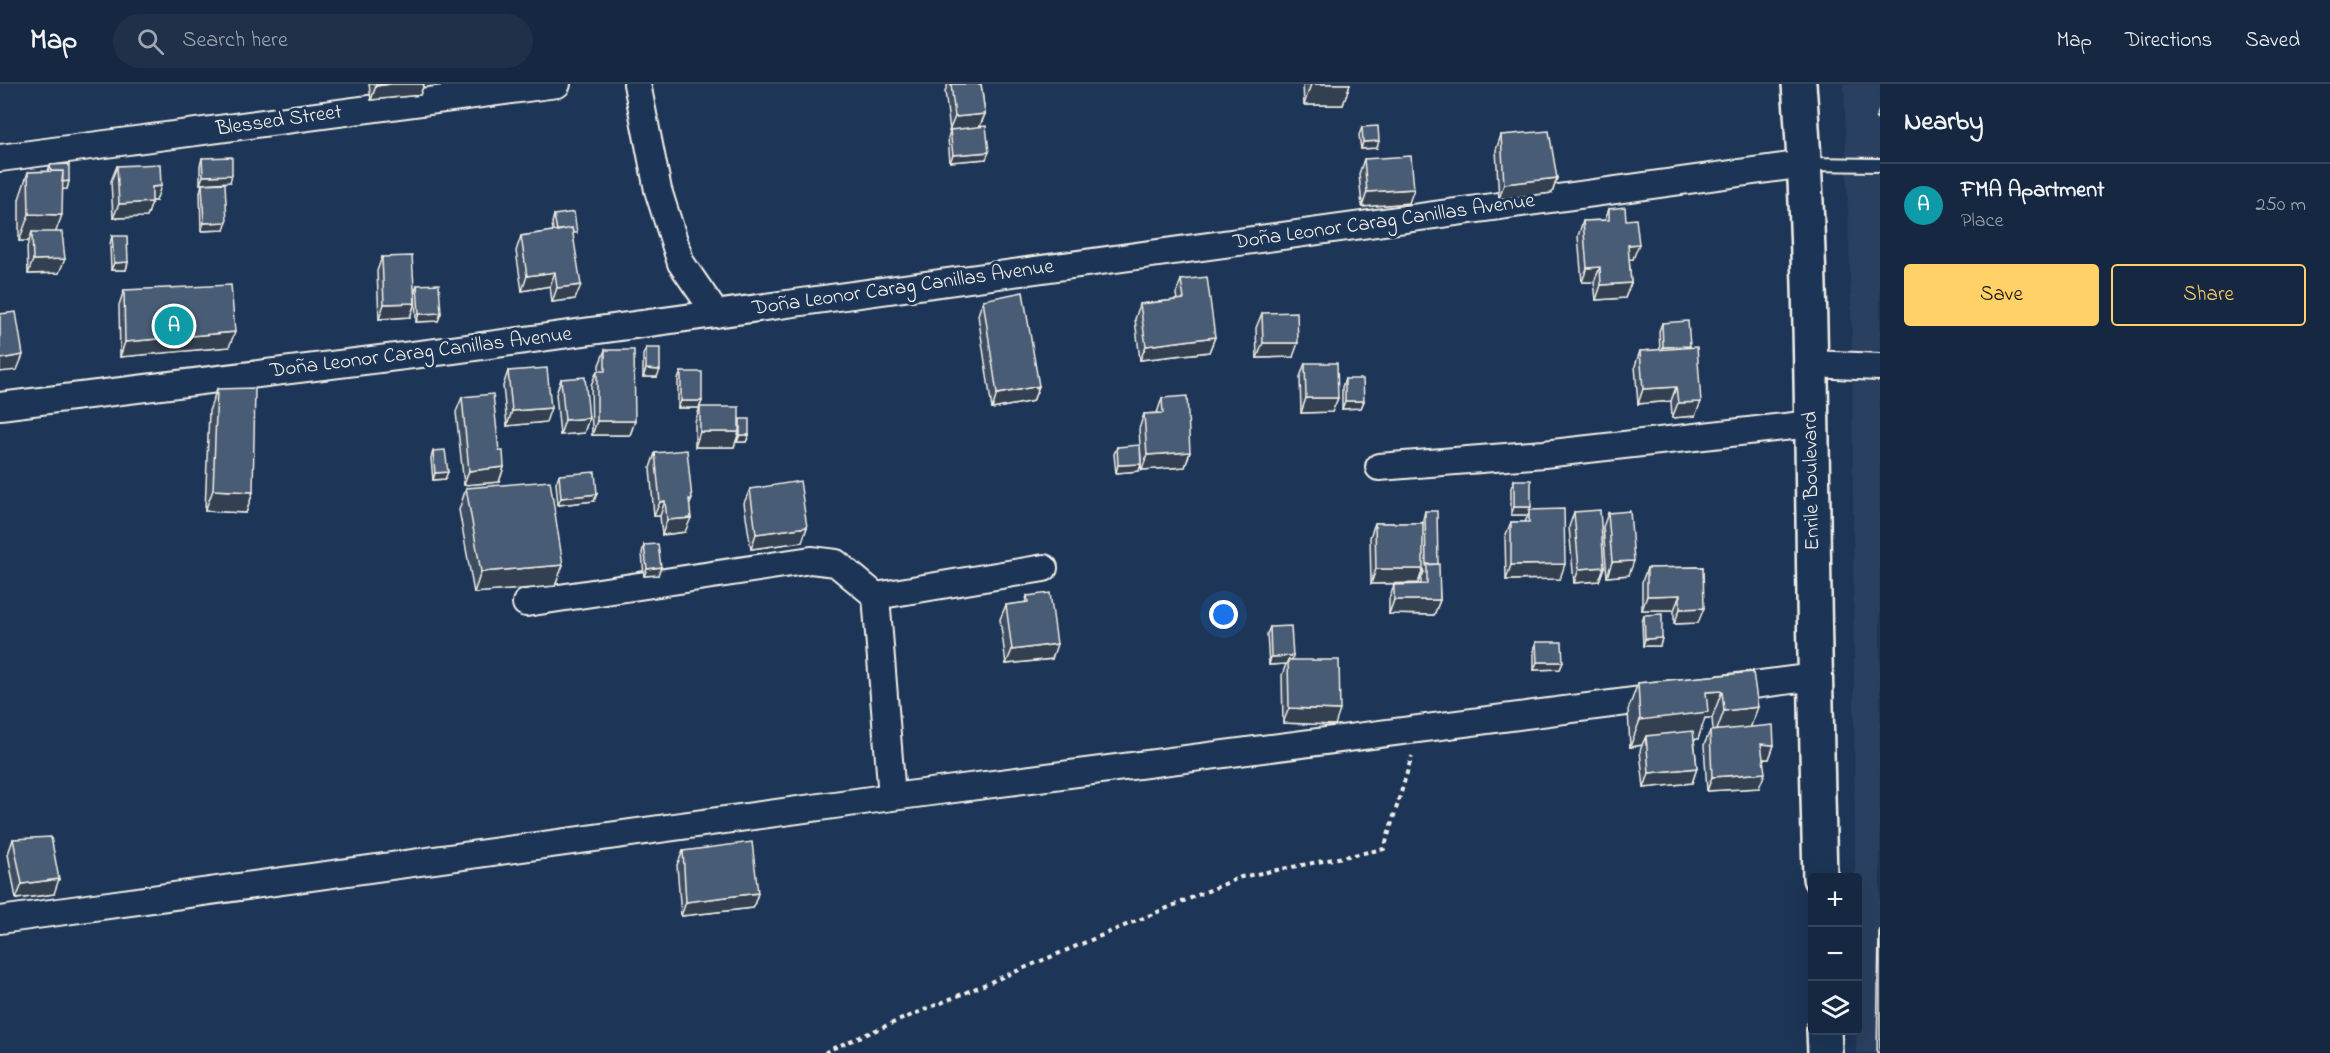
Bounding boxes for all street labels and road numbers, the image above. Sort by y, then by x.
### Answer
street label: Blessed Street [213,97,344,145]
street label: Doña Leonor Carag Canillas Avenue [1230,186,1537,260]
street label: Doña Leonor Carag Canillas Avenue [749,252,1056,326]
street label: Doña Leonor Carag Canillas Avenue [267,320,575,389]
street label: Enrile Boulevard [1796,411,1828,551]

